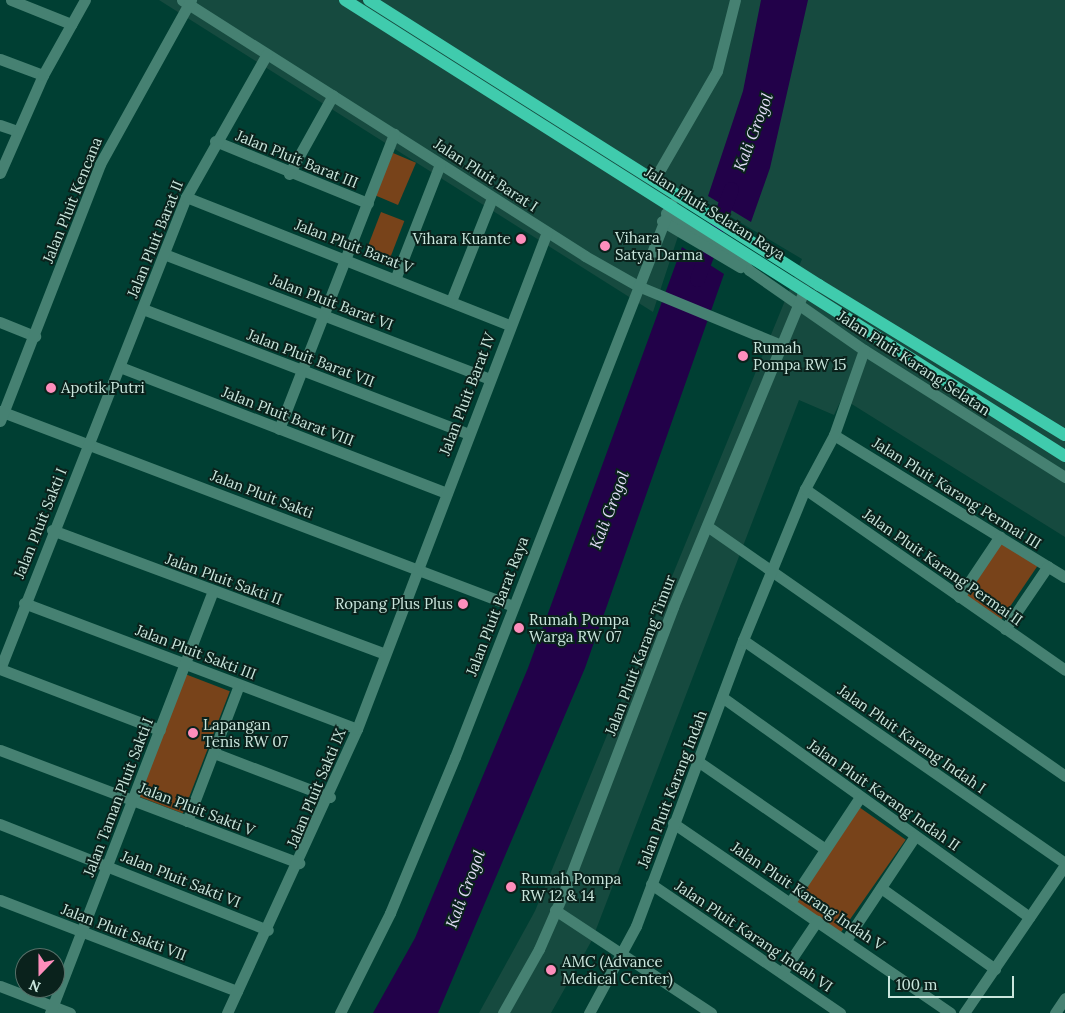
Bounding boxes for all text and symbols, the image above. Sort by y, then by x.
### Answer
water label: Kali Grogol [729,90,777,174]
street label: Jalan Pluit Barat III [233,126,361,192]
street label: Jalan Pluit Kencana [39,135,105,265]
street label: Jalan Pluit Barat I [431,135,541,215]
street label: Jalan Pluit Selatan Raya [642,162,788,264]
street label: Jalan Pluit Barat II [123,178,187,300]
street label: Jalan Pluit Barat V [292,215,416,277]
place label: Vihara Satya Darma [615,228,703,263]
place label: Vihara Kuante [413,230,511,248]
marker: Vihara Kuante [515,233,527,245]
marker: Vihara Satya Darma [599,240,611,252]
street label: Jalan Pluit Barat VI [268,270,396,334]
street label: Jalan Pluit Karang Selatan [834,307,994,419]
street label: Jalan Pluit Barat VII [245,325,377,391]
street label: Jalan Pluit Barat IV [435,330,499,458]
place label: Rumah Pompa RW 15 [753,338,847,373]
marker: Rumah Pompa RW 15 [737,350,749,362]
place label: Apotik Putri [61,379,145,397]
marker: Apotik Putri [45,382,57,394]
street label: Jalan Pluit Barat VIII [219,383,357,449]
street label: Jalan Pluit Karang Permai III [869,434,1045,552]
street label: Jalan Pluit Sakti I [10,465,70,581]
street label: Jalan Pluit Sakti [208,466,316,522]
water label: Kali Grogol [585,468,633,552]
street label: Jalan Pluit Karang Permai II [860,505,1026,629]
street label: Jalan Pluit Barat Raya [462,534,532,678]
street label: Jalan Pluit Sakti II [163,550,285,608]
street label: Jalan Pluit Karang Timur [601,572,679,738]
place label: Ropang Plus Plus [335,595,453,613]
marker: Ropang Plus Plus [457,598,469,610]
place label: Rumah Pompa Warga RW 07 [529,610,629,645]
street label: Jalan Pluit Sakti III [133,621,259,683]
marker: Rumah Pompa Warga RW 07 [513,622,525,634]
street label: Jalan Pluit Karang Indah I [835,681,989,797]
street label: Jalan Pluit Karang Indah [634,708,710,870]
street label: Jalan Taman Pluit Sakti I [79,715,157,879]
place label: Lapangan Tenis RW 07 [203,715,288,750]
street label: Jalan Pluit Sakti IX [283,726,349,850]
marker: Lapangan Tenis RW 07 [187,727,199,739]
street label: Jalan Pluit Karang Indah II [805,736,963,854]
street label: Jalan Pluit Sakti V [137,779,257,839]
street label: Jalan Pluit Karang Indah V [728,838,888,954]
street label: Jalan Pluit Sakti VI [119,847,243,911]
water label: Kali Grogol [441,847,489,931]
place label: Rumah Pompa RW 12 & 14 [521,869,621,904]
street label: Jalan Pluit Karang Indah VI [672,876,836,996]
marker: Rumah Pompa RW 12 & 14 [505,881,517,893]
street label: Jalan Pluit Sakti VII [59,900,189,964]
north arrow [15,948,65,998]
place label: AMC (Advance Medical Center) [562,952,673,987]
marker: AMC (Advance Medical Center) [544,963,558,977]
scale bar [890,966,1016,998]
text: 100 m [896,975,937,994]
text: N [26,976,43,996]

